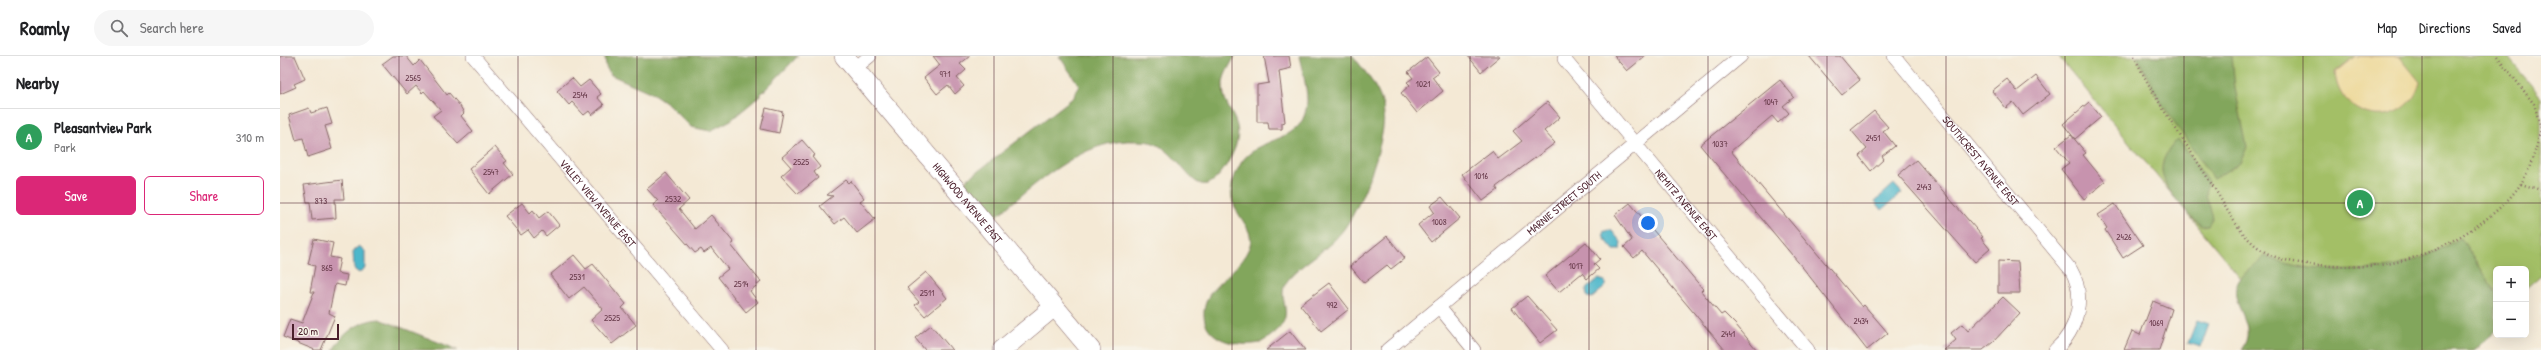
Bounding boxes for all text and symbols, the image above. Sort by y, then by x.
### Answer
search box [94,10,374,46]
text: Roamly [20,15,70,41]
icon: search [108,17,130,39]
text: Search here [140,17,204,38]
text: Map [2377,18,2397,37]
text: Directions [2419,18,2470,37]
text: Saved [2492,18,2521,37]
house number: 971 [939,68,951,80]
text: Nearby [16,71,59,94]
house number: 2565 [405,72,421,84]
house number: 1021 [1416,78,1430,90]
house number: 2544 [573,89,588,101]
house number: 1047 [1763,96,1779,108]
street label: SOUTHCREST AVENUE EAST [1939,113,2022,209]
text: Pleasantview Park [54,117,151,138]
text: A [26,128,32,146]
text: 310 m [236,128,264,146]
house number: 2451 [1866,132,1880,144]
text: Park [54,138,76,156]
house number: 1037 [1712,138,1728,150]
street label: VALLEY VIEW AVENUE EAST [556,156,640,251]
house number: 2525 [793,156,809,168]
street label: HIGHWOOD AVENUE EAST [930,160,1006,247]
house number: 2547 [483,166,499,178]
street label: NEMITZ AVENUE EAST [1652,166,1721,244]
street label: MARNIE STREET SOUTH [1524,168,1604,238]
house number: 1016 [1474,170,1488,182]
button: Save [16,176,136,215]
button: Share [144,176,264,215]
house number: 2443 [1917,181,1932,193]
pin: A [2347,188,2373,218]
house number: 2532 [665,193,682,205]
house number: 873 [315,195,327,207]
your location [1638,213,1658,233]
house number: 1008 [1431,216,1447,228]
house number: 2426 [2116,231,2132,243]
house number: 1017 [1568,260,1584,272]
house number: 865 [321,262,333,274]
map controls [2493,266,2529,338]
button: + [2493,266,2529,302]
house number: 2531 [569,271,585,283]
house number: 2514 [734,278,749,290]
house number: 2511 [920,287,934,299]
house number: 992 [1327,299,1338,311]
button: − [2493,302,2529,338]
house number: 2525 [604,312,620,324]
house number: 2434 [1854,315,1869,327]
house number: 1069 [2149,317,2164,329]
scale bar [292,322,339,341]
text: 20 m [298,324,318,338]
house number: 2441 [1721,328,1735,340]

